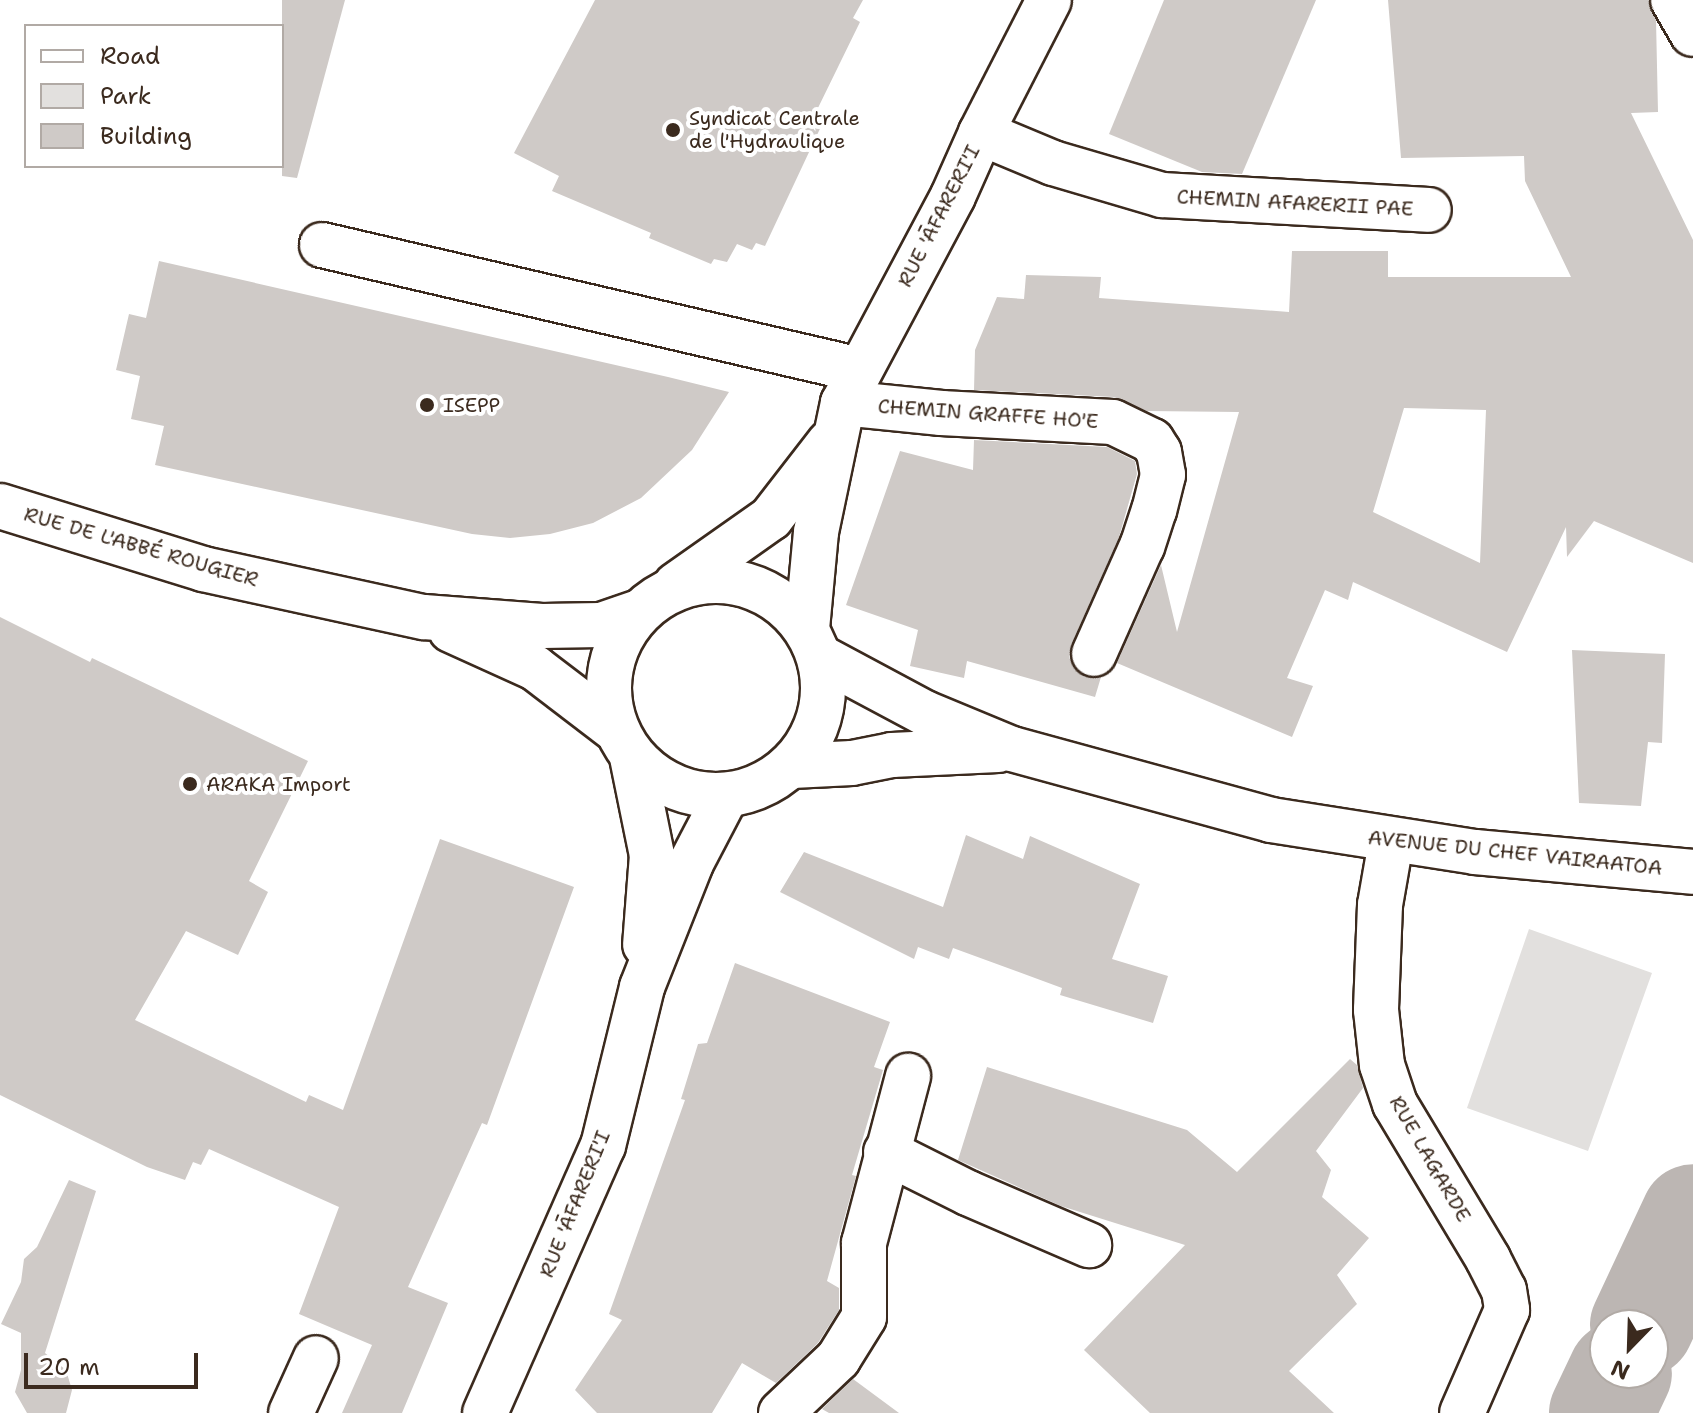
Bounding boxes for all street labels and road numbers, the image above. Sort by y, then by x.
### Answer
street label: RUE 'ĀFARERI'I [893,141,985,291]
street label: CHEMIN AFARERII PAE [1176,185,1414,221]
street label: CHEMIN GRAFFE HO'E [877,394,1099,434]
street label: RUE DE L'ABBÉ ROUGIER [21,502,261,592]
street label: AVENUE DU CHEF VAIRAATOA [1367,826,1663,880]
street label: RUE LAGARDE [1384,1092,1476,1226]
street label: RUE 'ĀFARERI'I [535,1127,615,1281]

